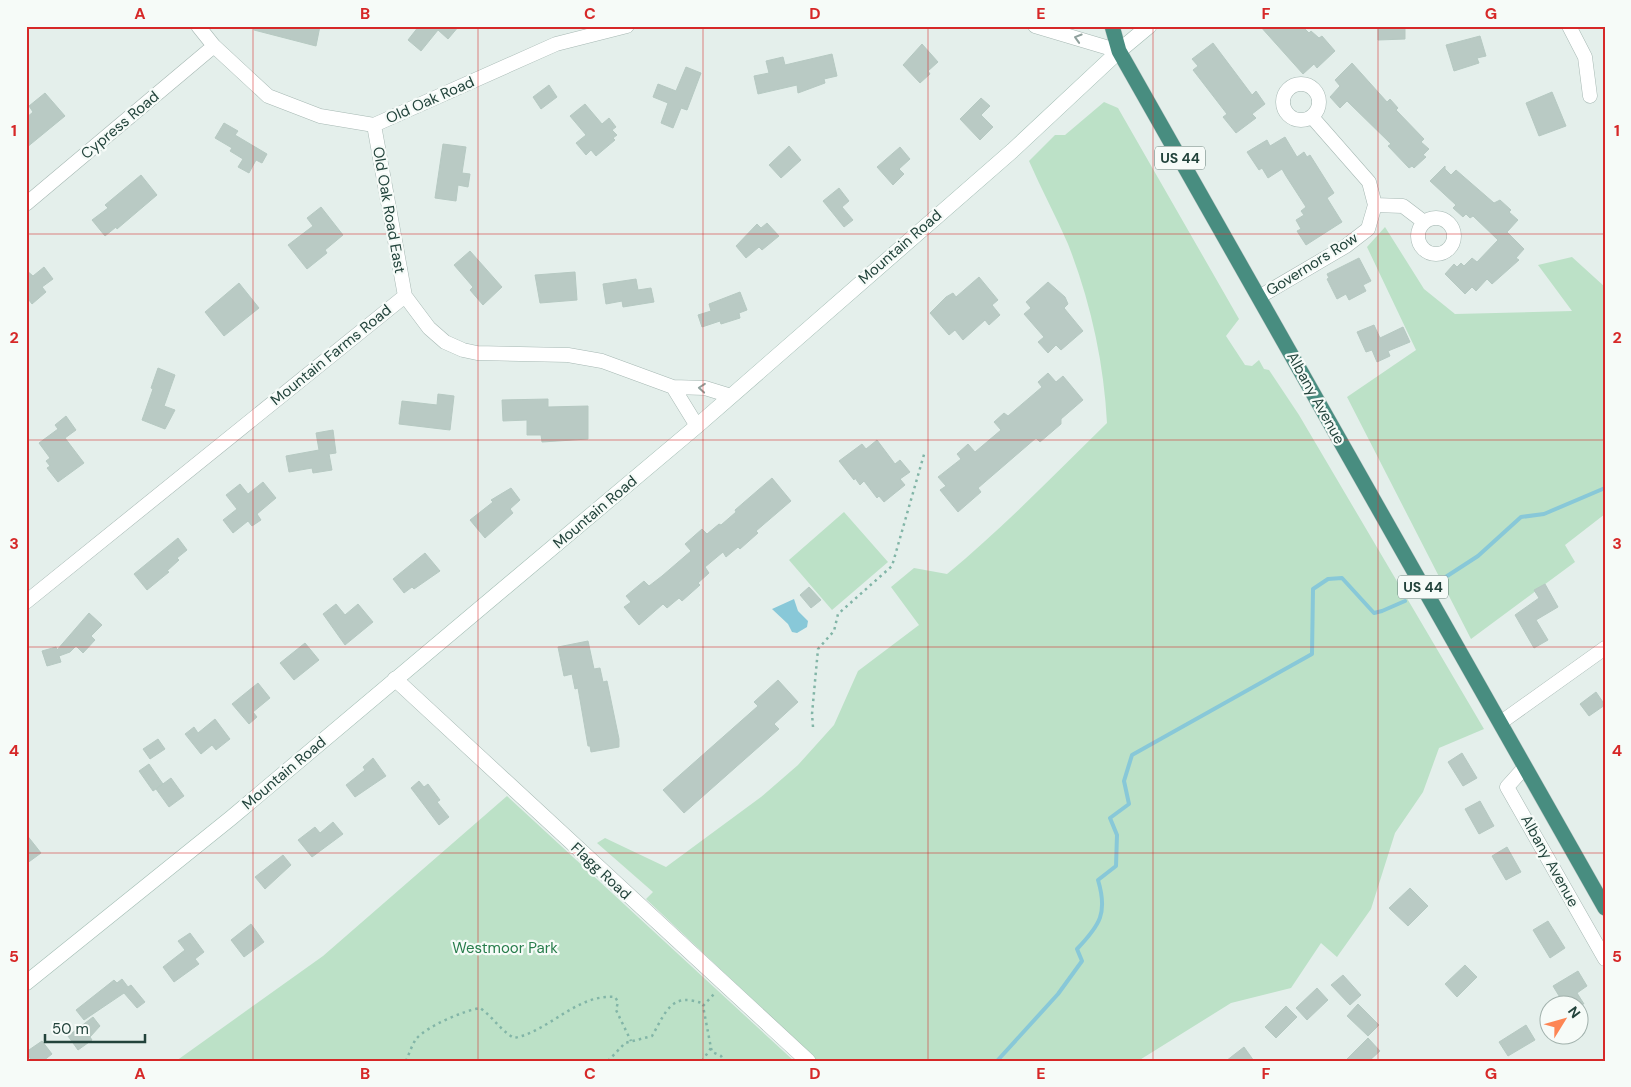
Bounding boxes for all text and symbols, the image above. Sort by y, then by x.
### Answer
text: A [134,3,146,24]
text: B [360,3,370,24]
text: C [584,3,596,24]
text: D [809,3,821,24]
text: E [1036,3,1046,24]
text: F [1262,3,1271,24]
text: G [1485,3,1497,24]
one-way arrow [1074,34,1082,44]
street label: Old Oak Road [383,72,477,128]
street label: Cypress Road [77,86,163,164]
text: 1 [11,120,17,141]
text: 1 [1614,120,1620,141]
street label: Old Oak Road East [368,145,410,275]
road number: US 44 [1155,146,1205,170]
street label: Mountain Road [854,205,946,289]
street label: Governors Row [1262,228,1362,300]
street label: Mountain Farms Road [266,300,396,410]
text: 2 [9,327,19,348]
text: 2 [1612,327,1622,348]
street label: Albany Avenue [1282,348,1350,448]
one-way arrow [698,383,706,394]
street label: Mountain Road [549,471,641,553]
text: 3 [9,533,19,554]
text: 3 [1612,533,1622,554]
road number: US 44 [1398,576,1448,598]
street label: Mountain Road [238,732,330,814]
text: 4 [9,740,19,761]
text: 4 [1612,740,1622,761]
street label: Albany Avenue [1516,811,1584,911]
street label: Flagg Road [567,838,635,904]
park label: Westmoor Park [452,938,558,958]
text: 5 [9,946,19,967]
text: 5 [1612,946,1622,967]
north arrow [1538,994,1588,1044]
text: N [1564,1003,1585,1022]
scale bar [45,1012,145,1044]
text: 50 m [52,1019,89,1039]
text: A [134,1063,146,1084]
text: B [360,1063,370,1084]
text: C [584,1063,596,1084]
text: D [809,1063,821,1084]
text: E [1036,1063,1046,1084]
text: F [1262,1063,1271,1084]
text: G [1485,1063,1497,1084]

